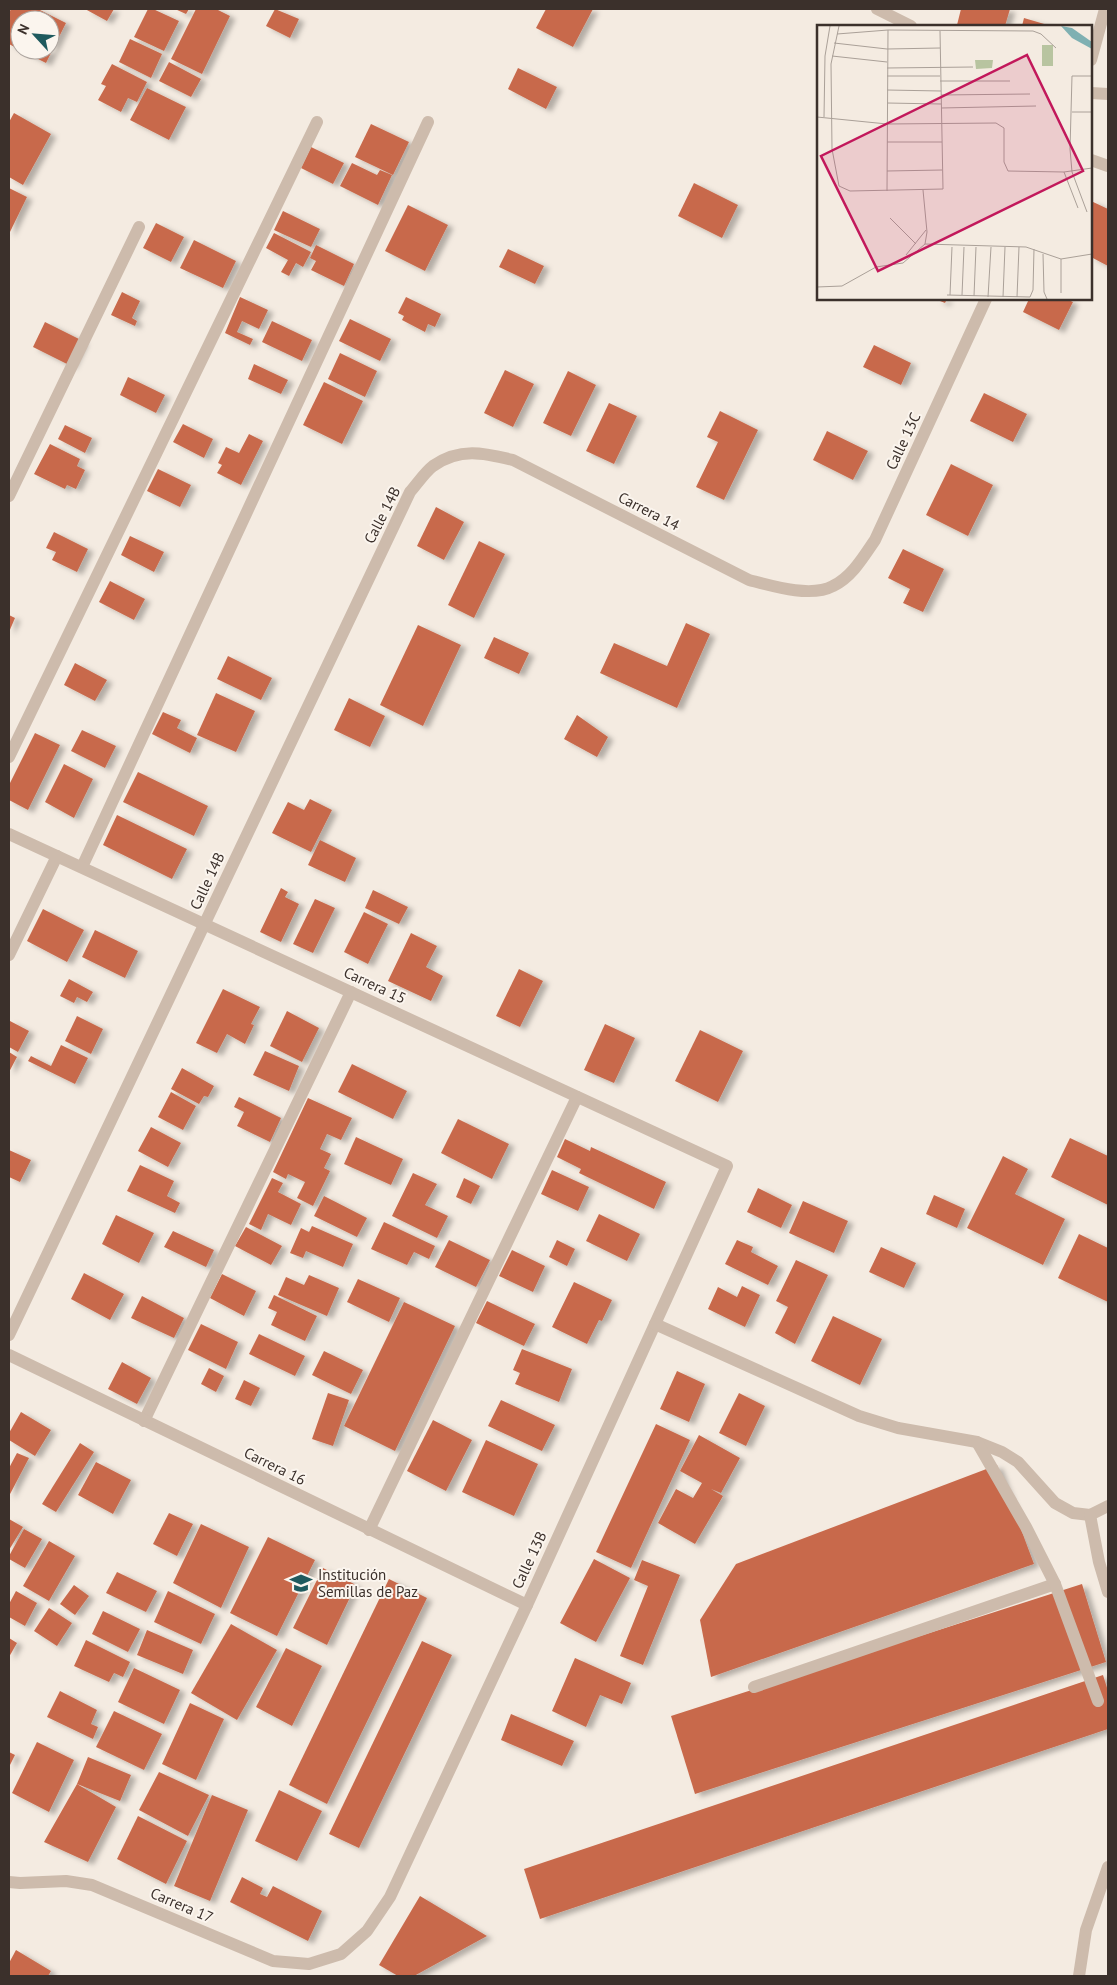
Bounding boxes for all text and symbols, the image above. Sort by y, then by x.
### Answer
north arrow [10,10,60,60]
text: N [13,21,33,37]
inset map [817,25,1092,300]
street label: Calle 13C [881,409,925,473]
street label: Calle 14B [360,483,404,547]
street label: Carrera 14 [615,487,683,535]
street label: Calle 14B [185,849,229,913]
street label: Carrera 15 [341,962,409,1008]
street label: Carrera 16 [241,1443,309,1489]
street label: Calle 13B [507,1528,551,1592]
place label: Institución Semillas de Paz [318,1565,418,1601]
school or university icon: Institución Semillas de Paz [288,1570,314,1596]
street label: Carrera 17 [148,1883,216,1927]

